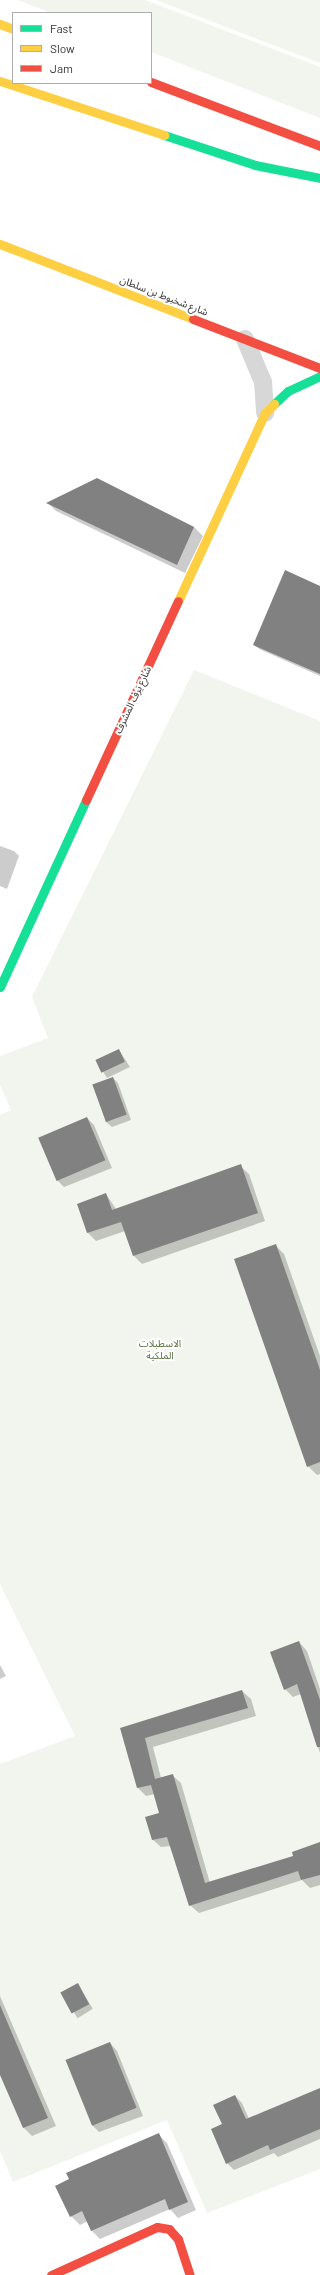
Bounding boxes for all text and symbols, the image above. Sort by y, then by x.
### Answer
legend [12,12,152,84]
text: Fast [50,21,73,35]
text: Slow [50,41,75,55]
text: Jam [50,61,73,75]
street label: شارع شخبوط بن سلطان [118,274,210,318]
street label: شارع يَرف المشرف [112,665,154,735]
park label: الاسطبلات الملكية [139,1337,181,1360]

